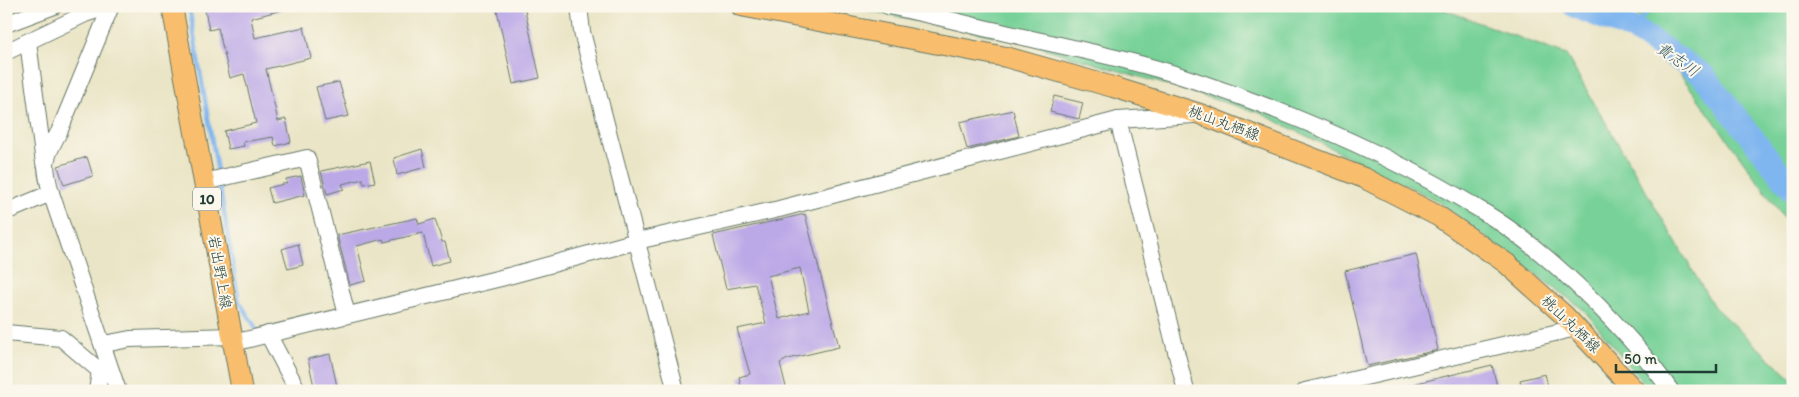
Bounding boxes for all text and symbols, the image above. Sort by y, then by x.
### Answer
water label: 貴志川 [1653,38,1703,81]
street label: 桃山丸栖線 [1186,102,1262,144]
road number: 10 [193,188,221,210]
street label: 岩出野上線 [205,233,235,311]
street label: 桃山丸栖線 [1538,291,1604,357]
scale bar [1616,342,1716,374]
text: 50 m [1624,350,1657,368]

